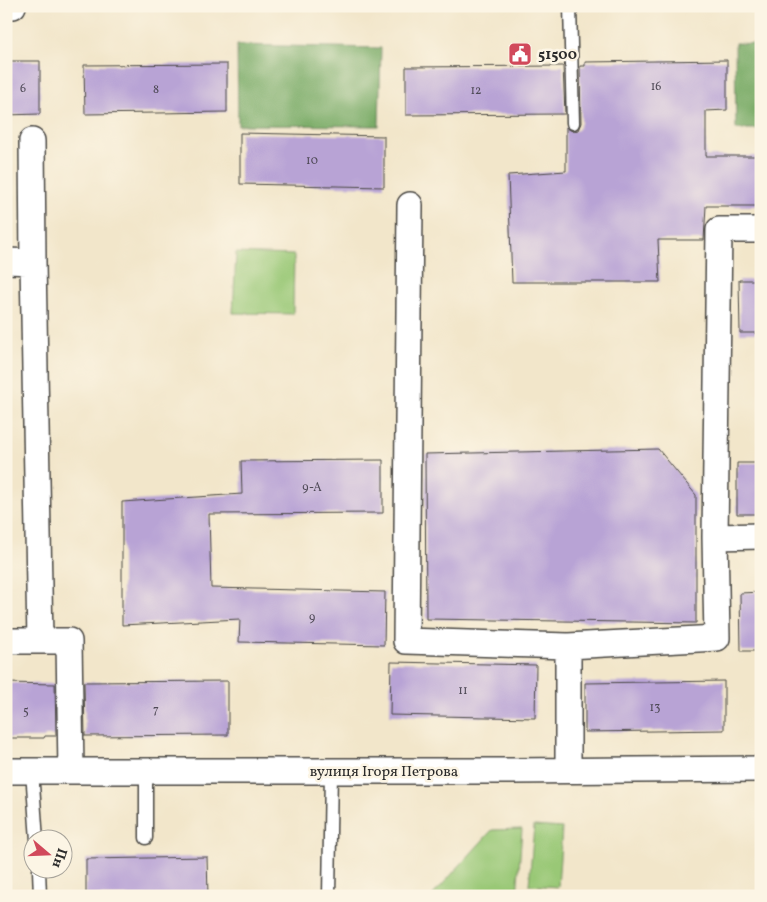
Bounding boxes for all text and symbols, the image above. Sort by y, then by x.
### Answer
public building icon: 51500 [507,41,533,67]
place label: 51500 [538,45,577,66]
house number: 16 [651,79,661,95]
house number: 6 [20,81,26,97]
house number: 8 [153,82,159,98]
house number: 12 [470,83,482,99]
house number: 10 [306,153,318,169]
house number: 9-А [302,480,322,496]
house number: 9 [309,610,315,626]
house number: 11 [458,683,468,699]
house number: 13 [650,700,660,716]
house number: 7 [153,702,159,718]
house number: 5 [23,704,29,720]
street label: вулиця Ігоря Петрова [310,762,458,783]
north arrow [22,830,72,880]
text: Пн [47,845,71,870]

